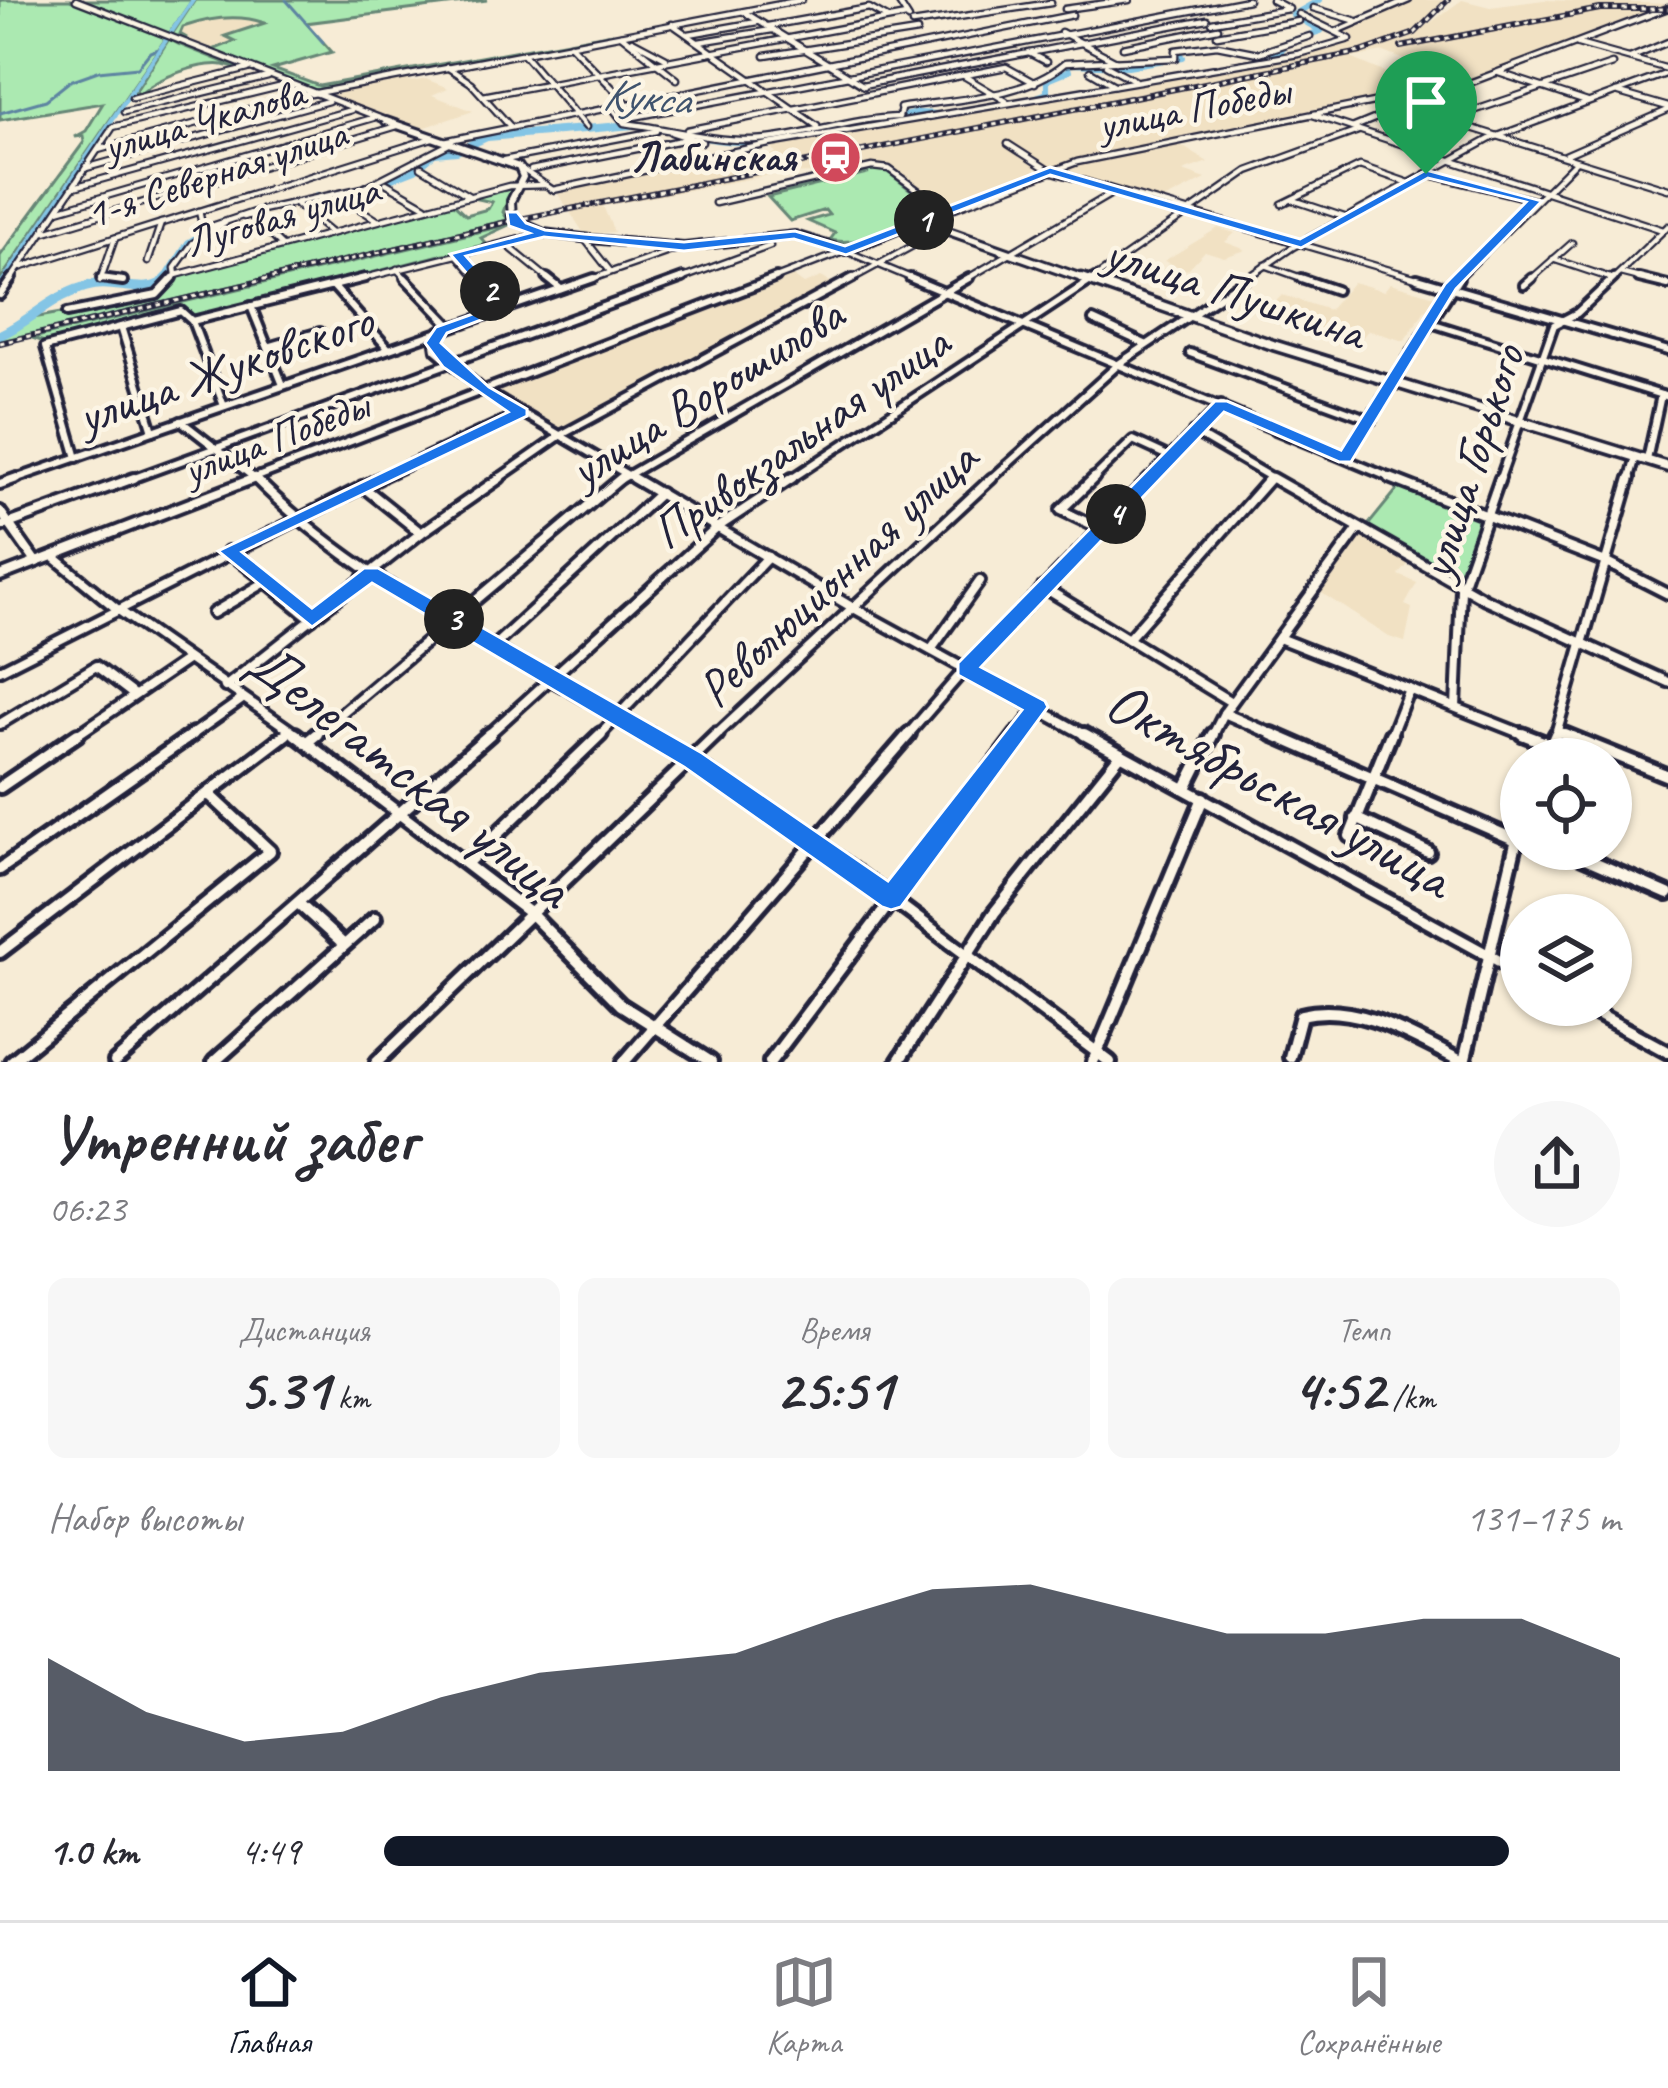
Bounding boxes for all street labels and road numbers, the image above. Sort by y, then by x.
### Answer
street label: улица Победы [1091,63,1297,153]
street label: улица Чкалова [95,65,314,175]
street label: 1-я Северная улица [79,106,356,241]
street label: Луговая улица [179,162,388,269]
street label: улица Пушкина [1094,219,1377,365]
street label: улица Ворошилова [555,281,858,503]
street label: улица Жуковского [66,287,384,449]
street label: Привокзальная улица [639,309,964,563]
street label: улица Горького [1402,334,1540,590]
street label: улица Победы [173,378,379,499]
street label: Революционная улица [683,425,993,720]
street label: Делегатская улица [232,624,591,927]
street label: Октябрьская улица [1093,663,1470,918]

